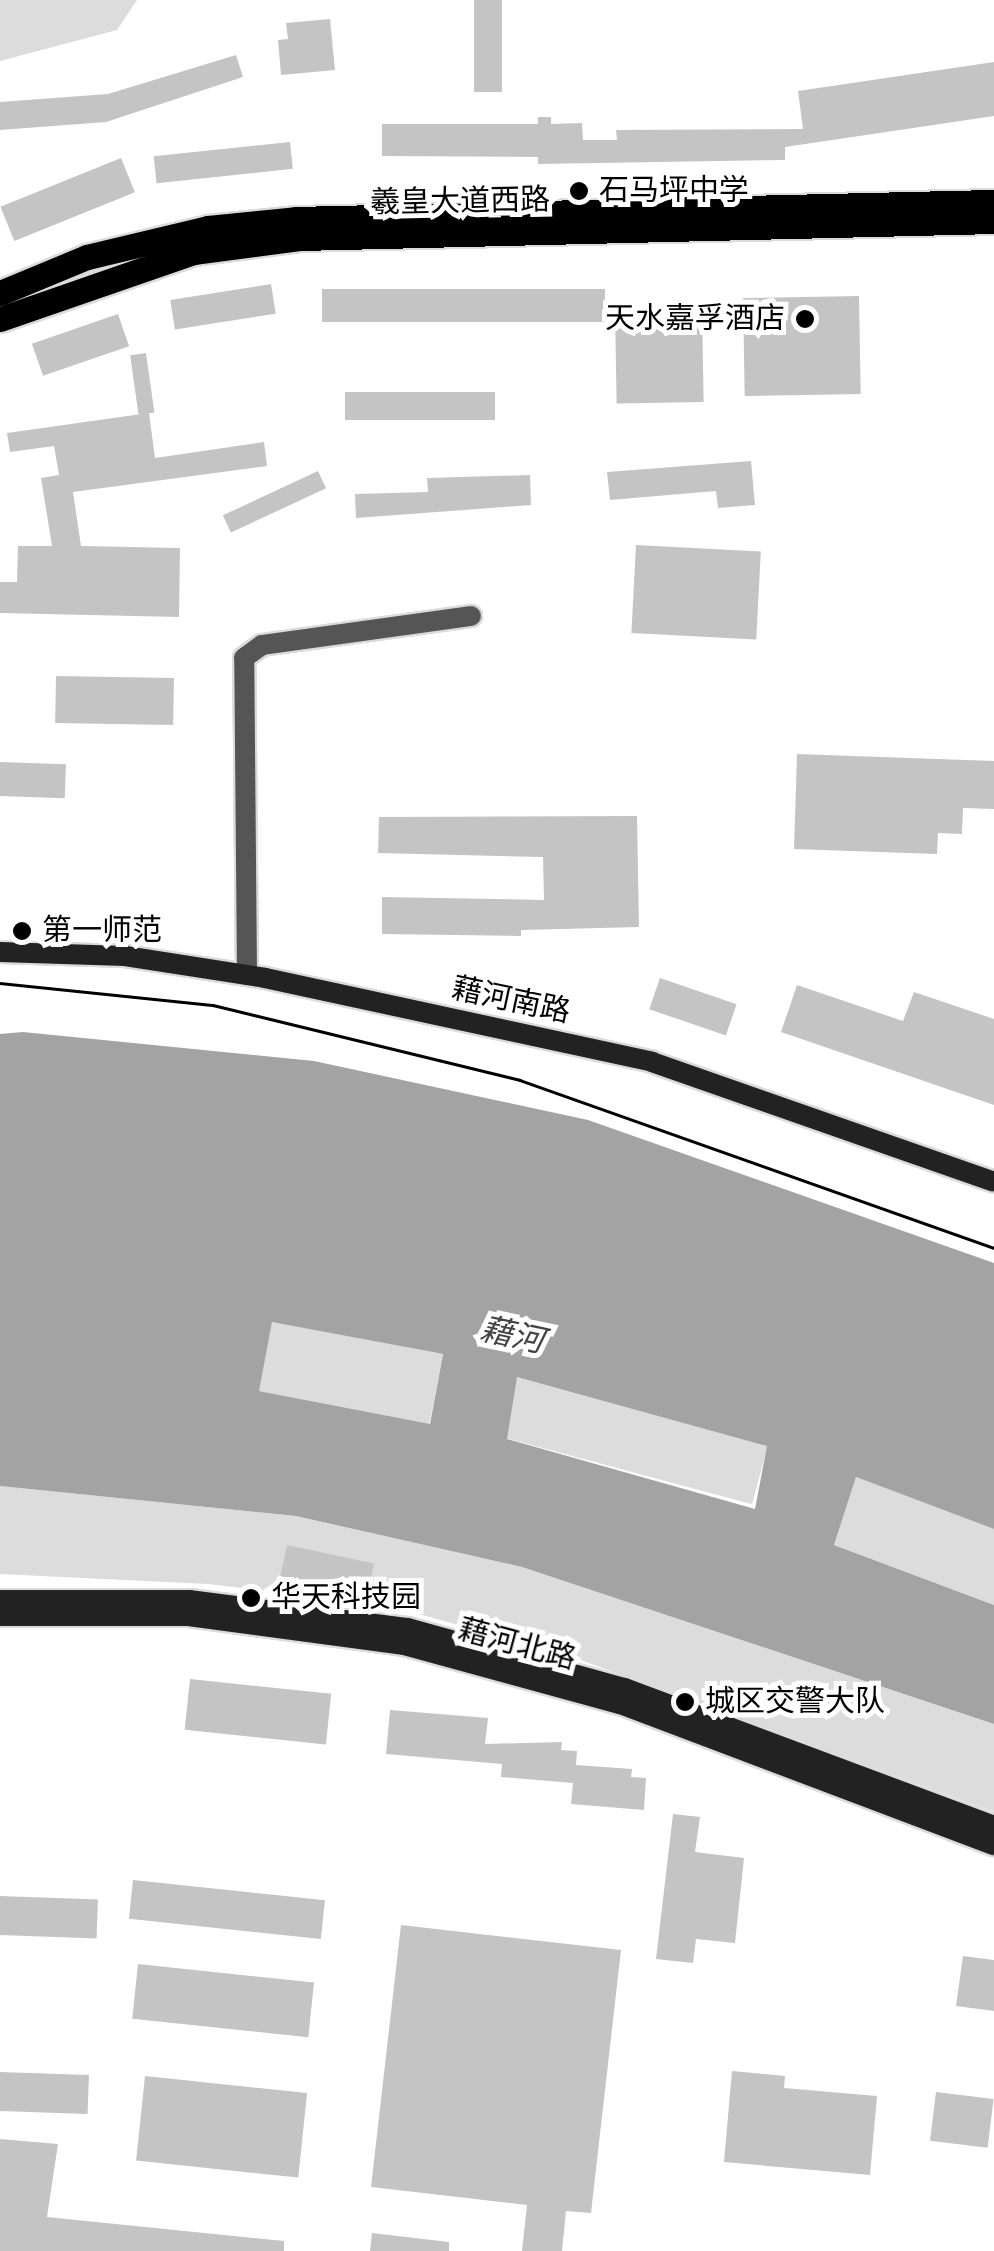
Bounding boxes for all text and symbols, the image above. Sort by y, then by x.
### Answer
place label: 石马坪中学 [599,173,749,209]
marker: 石马坪中学 [568,180,590,202]
street label: 羲皇大道西路 [370,182,550,222]
place label: 天水嘉孚酒店 [605,301,785,337]
marker: 天水嘉孚酒店 [794,308,816,330]
place label: 第一师范 [42,913,162,949]
marker: 第一师范 [11,920,33,942]
street label: 藉河南路 [449,971,573,1031]
water label: 藉河 [477,1311,547,1361]
place label: 华天科技园 [271,1580,421,1616]
marker: 华天科技园 [240,1587,262,1609]
street label: 藉河北路 [454,1612,580,1678]
place label: 城区交警大队 [705,1684,885,1720]
marker: 城区交警大队 [674,1691,696,1713]

